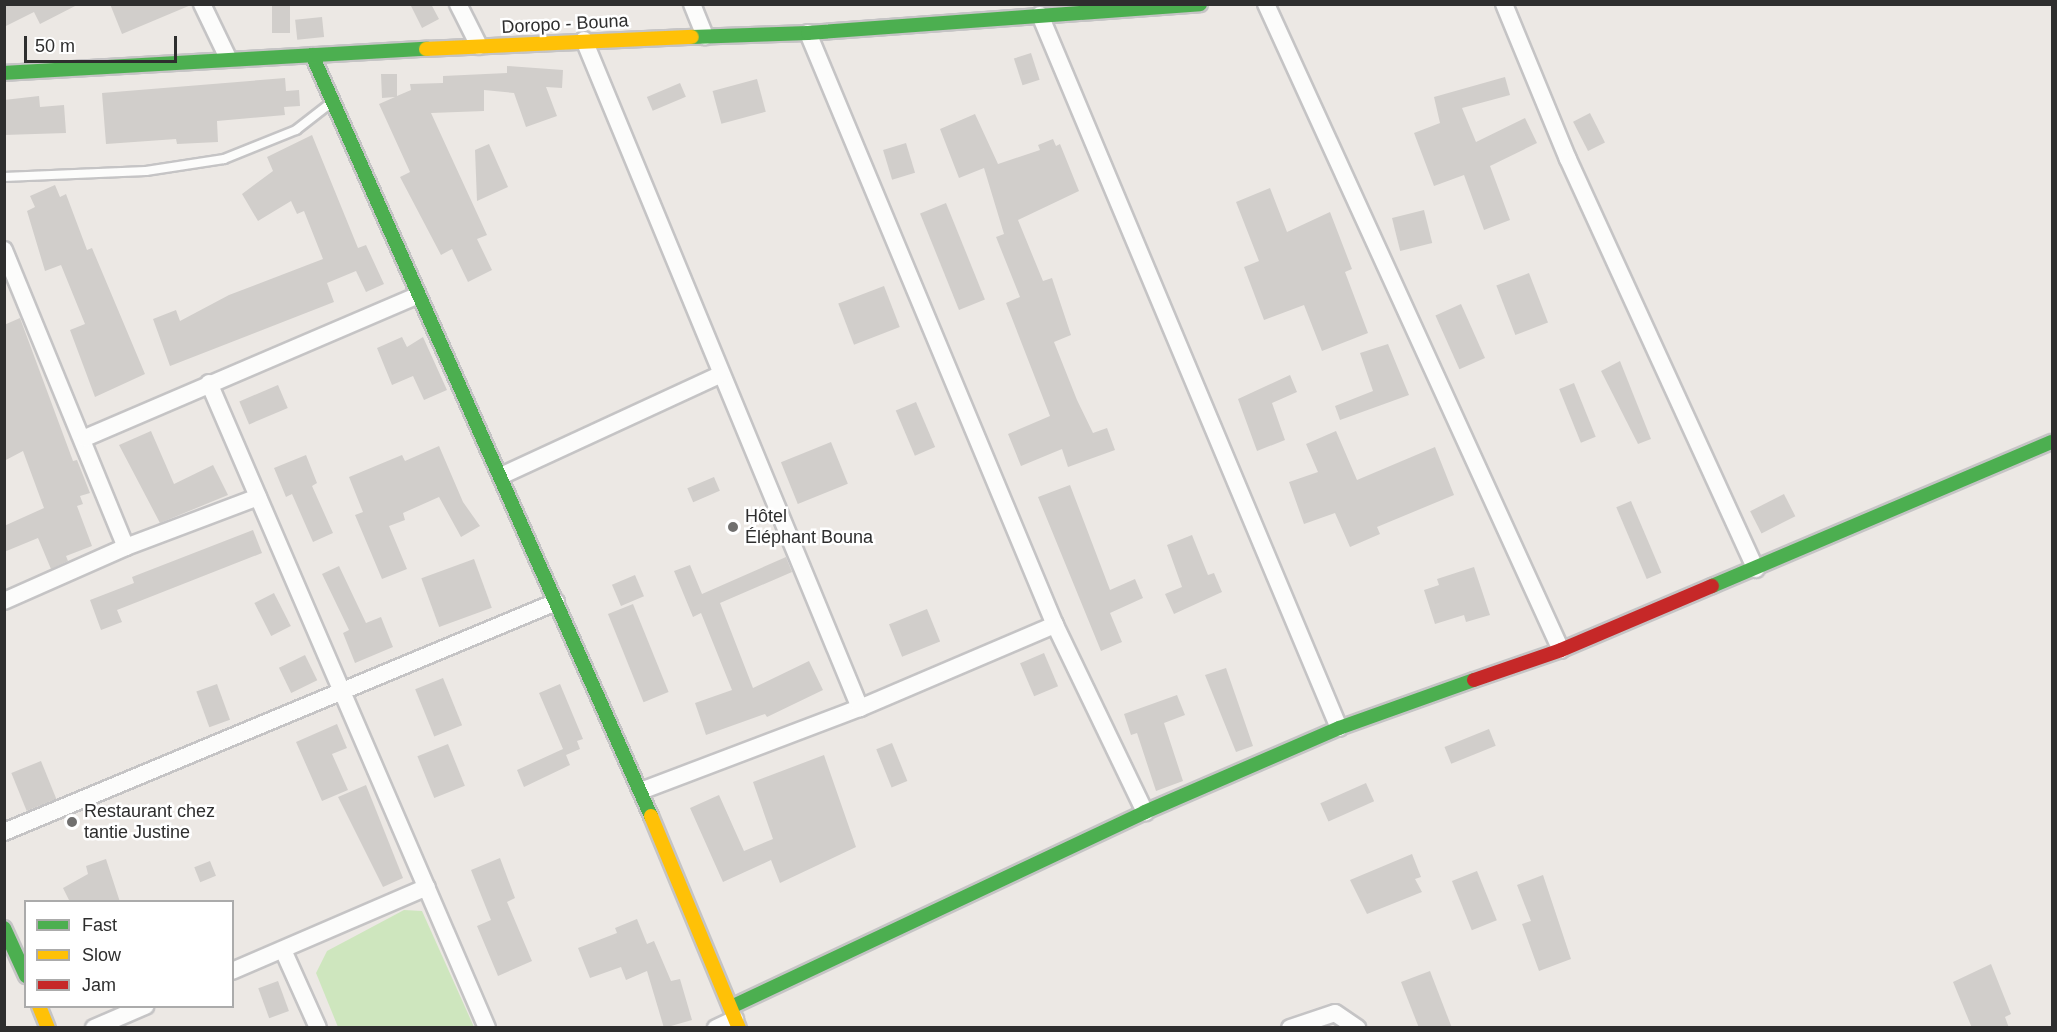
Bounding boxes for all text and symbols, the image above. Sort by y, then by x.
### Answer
street label: Doropo - Bouna [501,10,629,38]
scale bar [27,24,180,62]
text: 50 m [35,36,75,56]
place label: Hôtel Éléphant Bouna [745,506,873,548]
marker: Hôtel Éléphant Bouna [726,520,740,534]
place label: Restaurant chez tantie Justine [84,801,215,844]
marker: Restaurant chez tantie Justine [65,815,79,829]
legend [24,900,234,1008]
text: Fast [82,915,117,935]
text: Slow [82,945,121,965]
text: Jam [82,975,116,995]

